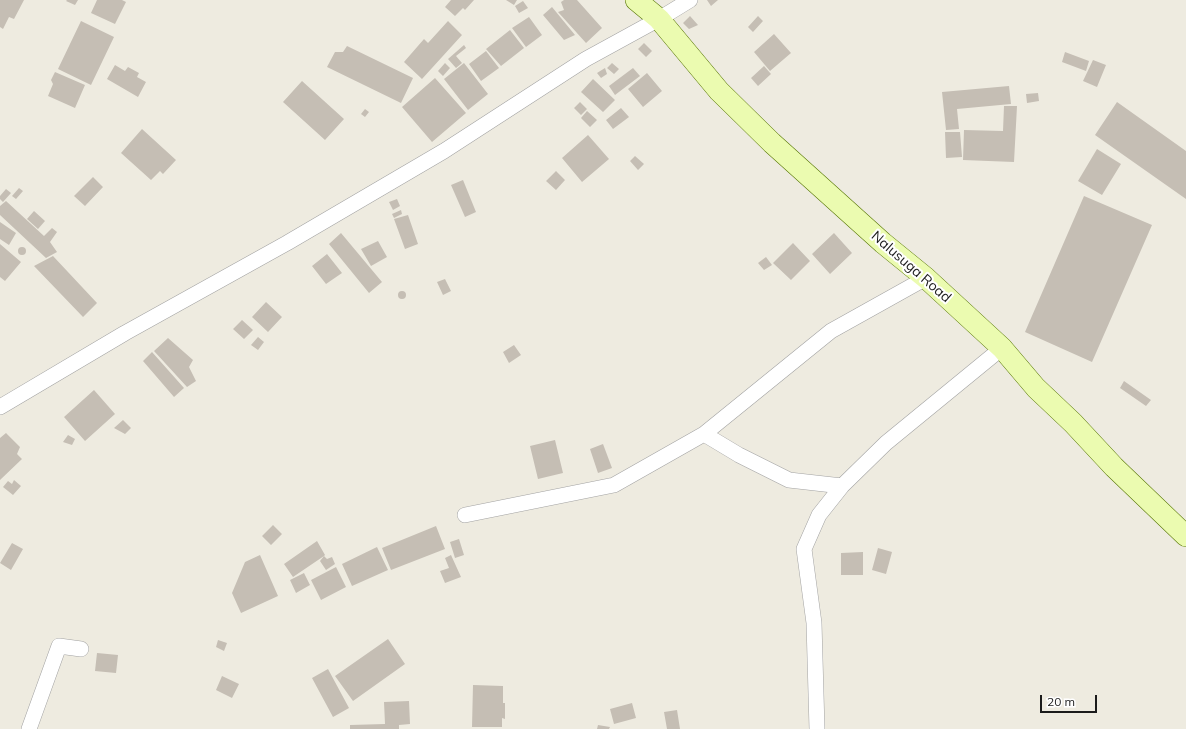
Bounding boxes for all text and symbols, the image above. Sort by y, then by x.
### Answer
street label: Nalusuga Road [868,228,954,306]
scale bar [1042,687,1099,713]
text: 20 m [1047,694,1075,709]

